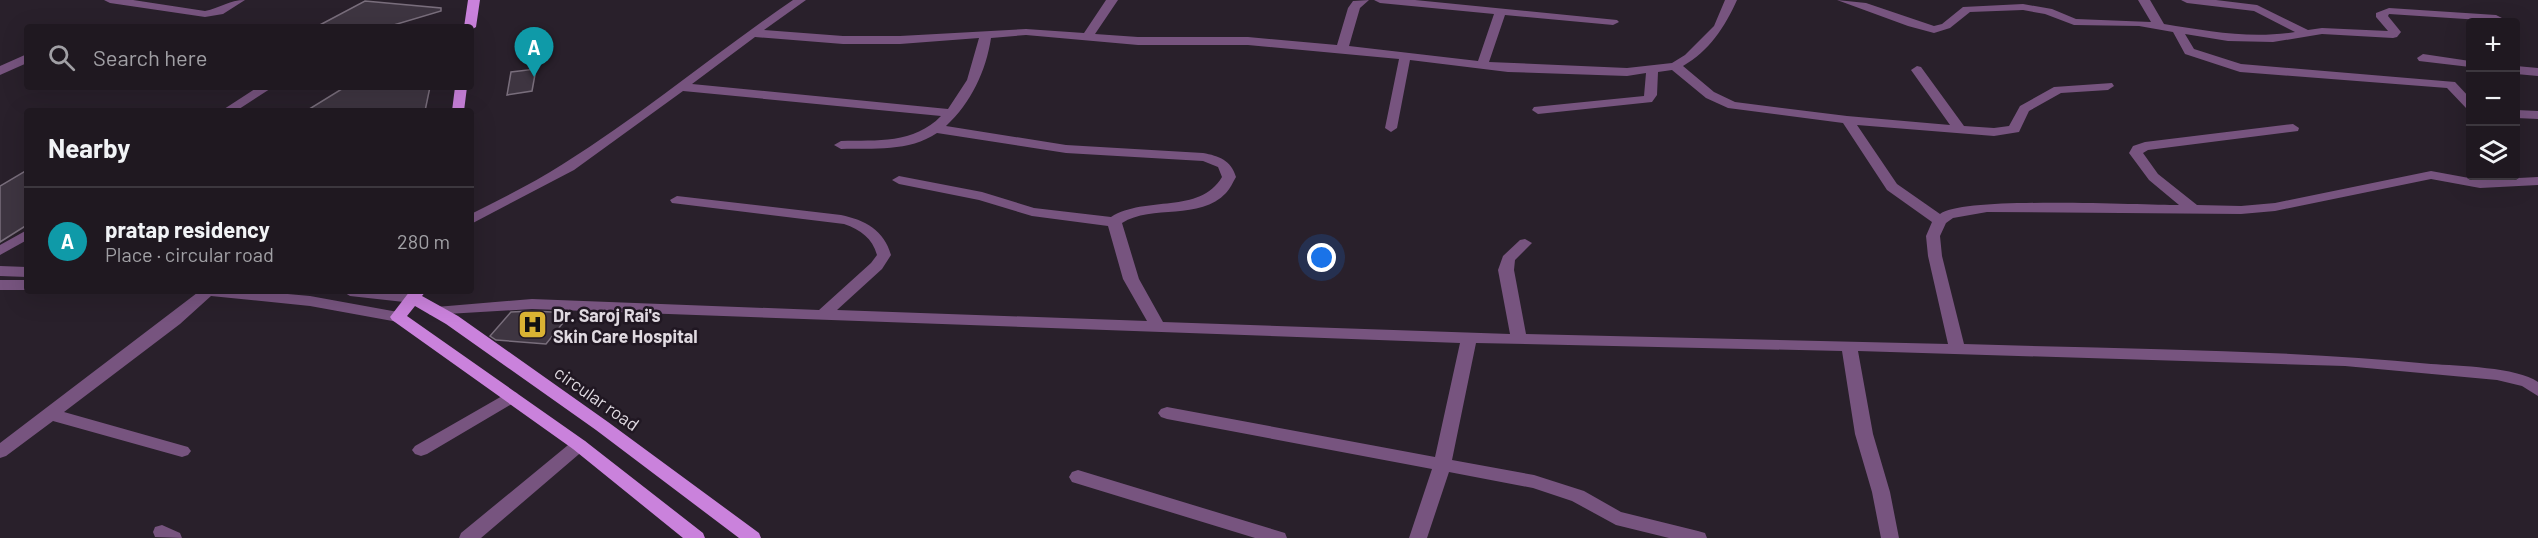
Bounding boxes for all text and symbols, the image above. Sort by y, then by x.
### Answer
map controls [2466,18,2520,180]
button: + [2466,18,2520,72]
search box [24,24,474,90]
pin: A [514,28,554,77]
icon: search [45,41,78,74]
text: Search here [93,44,207,70]
button: − [2466,72,2520,126]
button: layers [2466,126,2520,180]
text: Nearby [48,132,130,163]
text: pratap residency [105,216,270,242]
text: A [61,229,74,253]
text: 280 m [397,229,450,253]
text: Place · circular road [105,242,274,266]
your location [1307,243,1336,272]
place label: Dr. Saroj Rai's Skin Care Hospital [553,304,698,347]
hospital icon: Dr. Saroj Rai's Skin Care Hospital [516,309,548,341]
street label: circular road [550,361,644,435]

